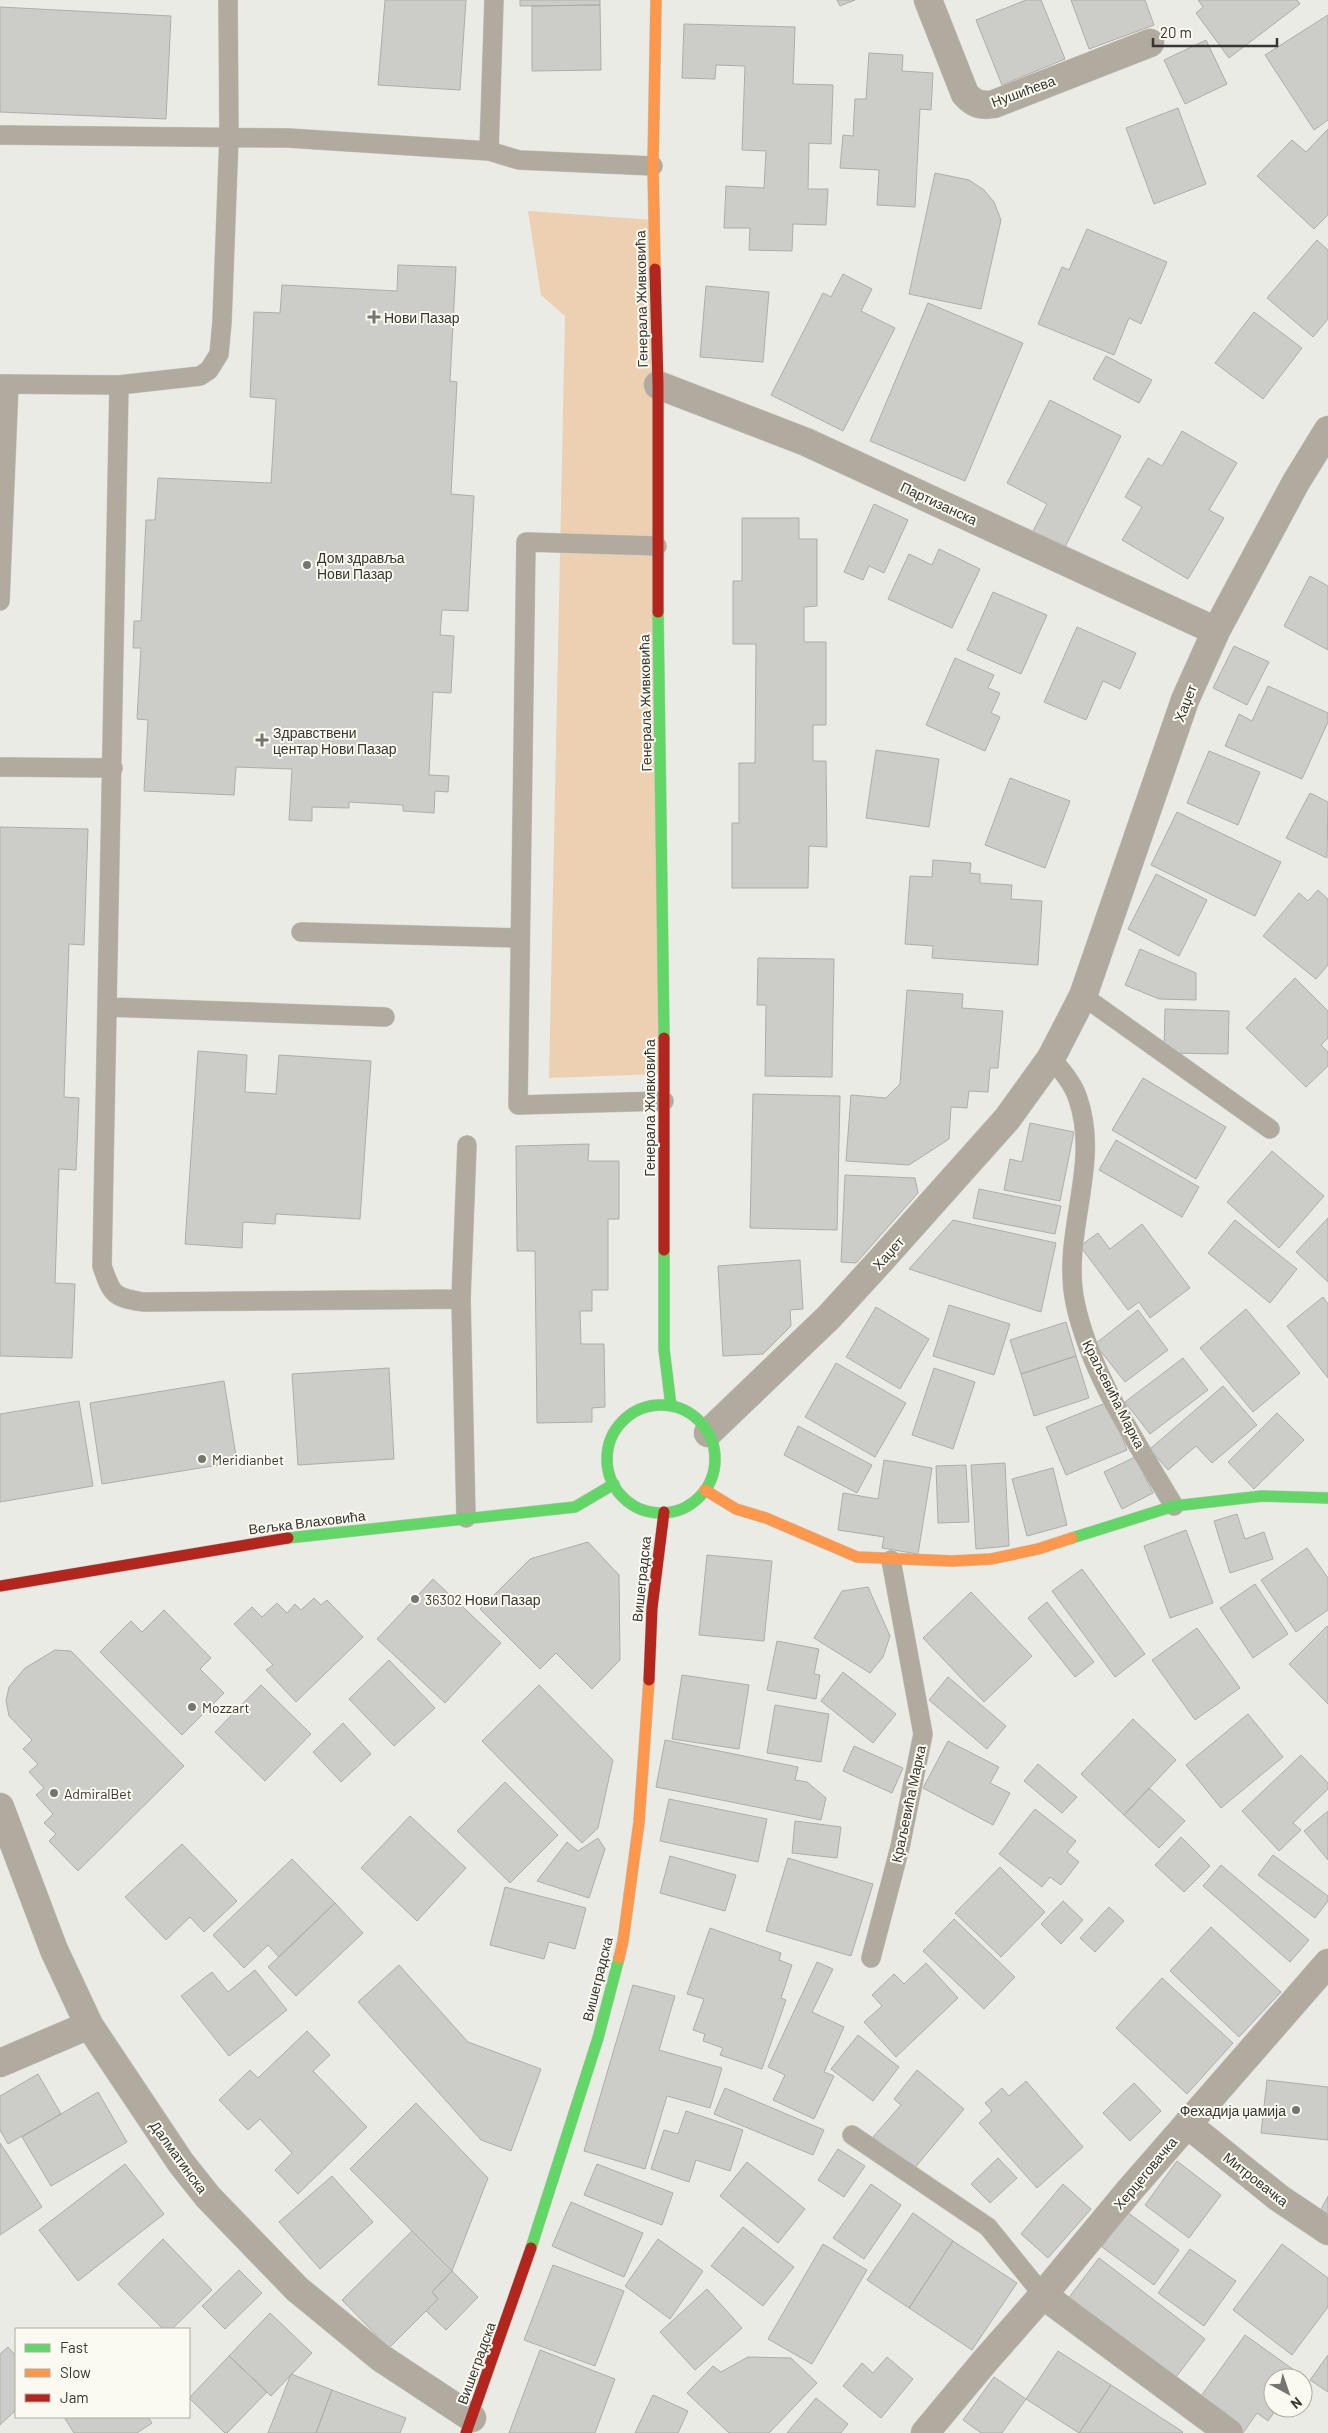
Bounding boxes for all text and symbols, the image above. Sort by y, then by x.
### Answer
scale bar [1153,15,1277,47]
text: 20 m [1160,23,1192,41]
street label: Нушићева [989,72,1057,110]
street label: Генерала Живковића [631,230,651,368]
place label: Нови Пазар [384,309,460,326]
marker: Нови Пазар [368,311,380,323]
street label: Партизанска [898,478,980,528]
place label: Дом здравља Нови Пазар [317,549,405,582]
marker: Дом здравља Нови Пазар [301,559,313,571]
street label: Генерала Живковића [635,634,655,772]
street label: Хаџет [1170,681,1200,724]
place label: Здравствени центар Нови Пазар [273,724,397,757]
marker: Здравствени центар Нови Пазар [255,733,269,747]
street label: Генерала Живковића [641,1039,658,1177]
street label: Хаџет [869,1233,908,1273]
street label: Краљевића Марка [1079,1337,1149,1451]
place label: Meridianbet [212,1451,284,1468]
marker: Meridianbet [196,1453,208,1465]
street label: Вељка Влаховића [248,1506,367,1538]
street label: Вишеградска [628,1535,654,1623]
place label: 36302 Нови Пазар [425,1591,541,1608]
marker: 36302 Нови Пазар [409,1593,421,1605]
place label: Mozzart [202,1699,250,1716]
marker: Mozzart [186,1701,198,1713]
street label: Краљевића Марка [887,1744,929,1864]
place label: AdmiralBet [64,1785,132,1802]
marker: AdmiralBet [48,1787,60,1799]
street label: Вишеградска [578,1935,616,2023]
place label: Фехадија џамија [1180,2102,1286,2119]
marker: Фехадија џамија [1290,2104,1302,2116]
street label: Далматинска [147,2117,211,2197]
street label: Херцеговачка [1110,2133,1180,2213]
street label: Митровачка [1220,2148,1292,2210]
street label: Вишеградска [453,2319,499,2406]
legend [15,2328,190,2418]
text: Fast [60,2338,88,2356]
text: Slow [60,2363,91,2381]
north arrow [1263,2368,1313,2418]
text: Jam [60,2388,89,2406]
text: N [1288,2394,1306,2413]

